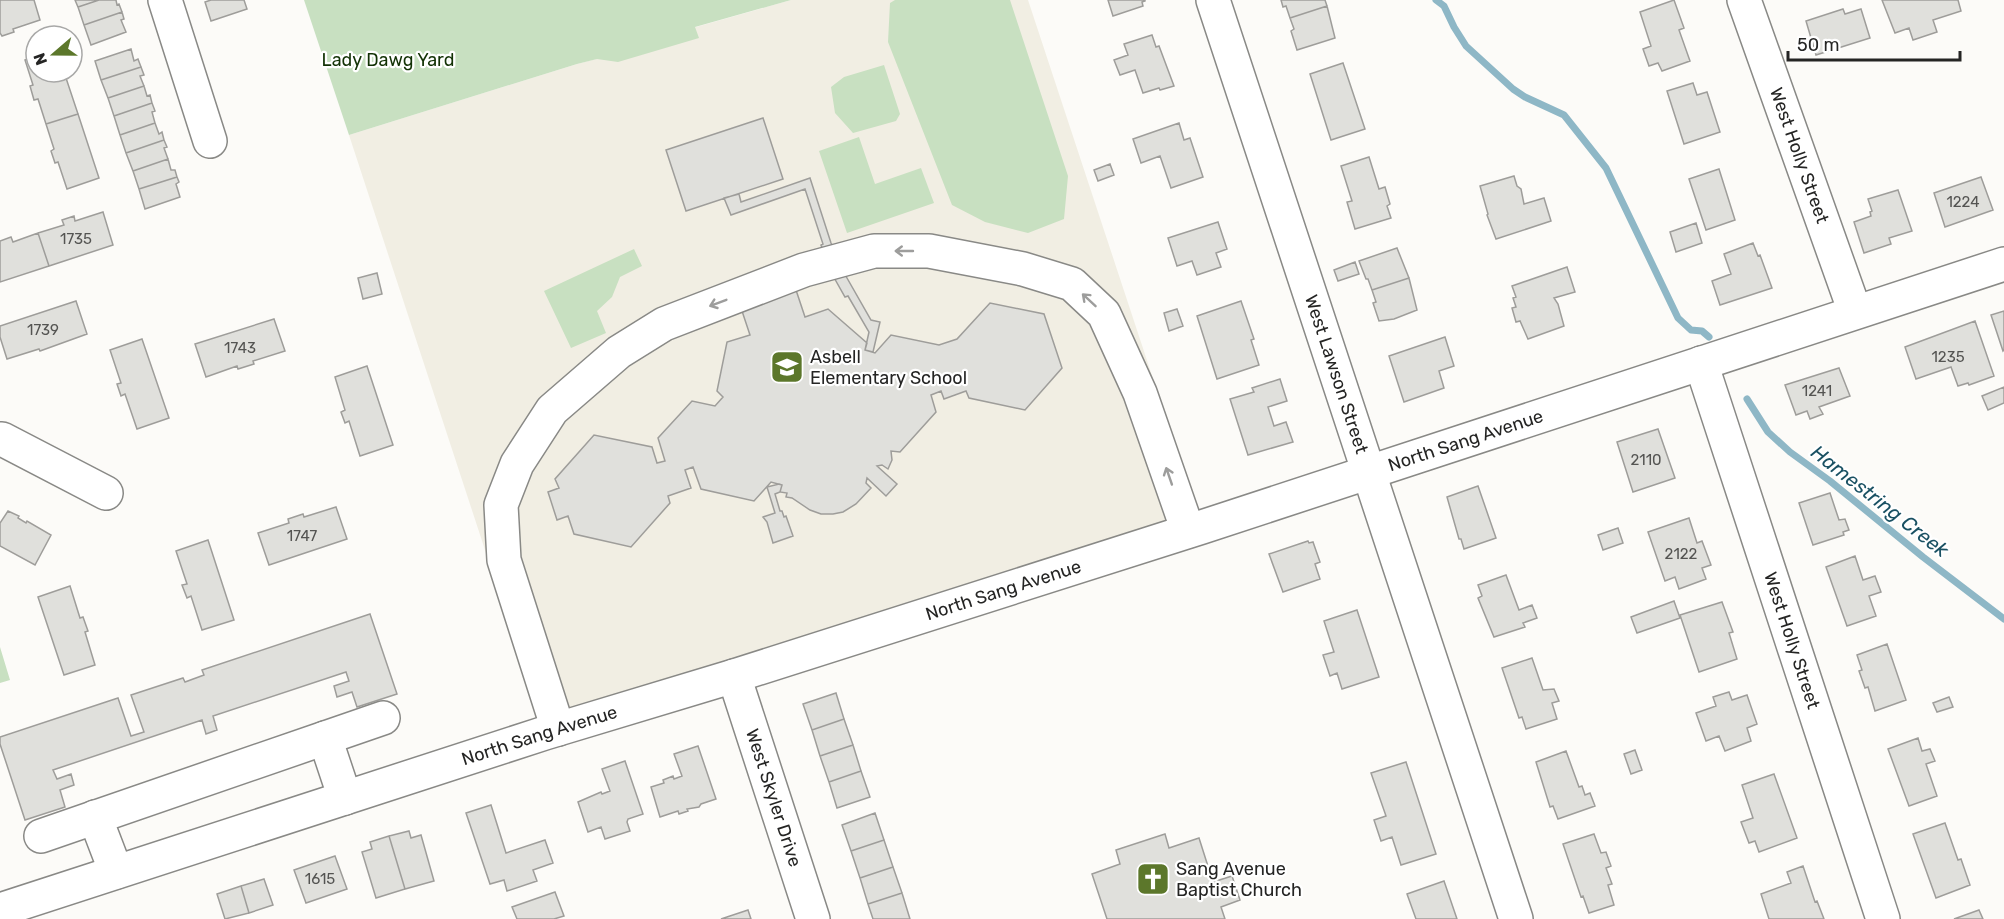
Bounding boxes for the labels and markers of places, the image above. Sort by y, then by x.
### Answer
place label: Asbell Elementary School [810,346,967,389]
school or university icon: Asbell Elementary School [769,349,805,385]
place label: Sang Avenue Baptist Church [1176,858,1302,901]
church icon: Sang Avenue Baptist Church [1135,861,1171,897]

